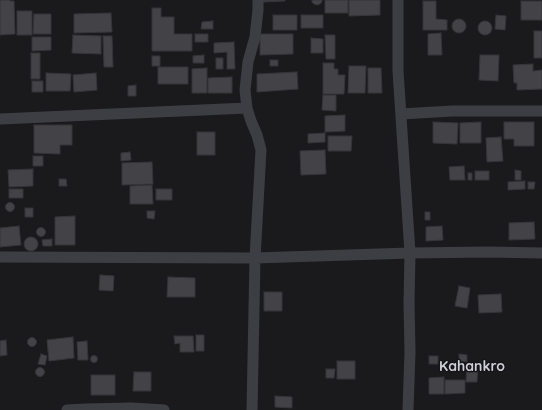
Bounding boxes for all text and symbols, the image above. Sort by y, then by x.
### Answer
district label: Kahankro [439,359,505,375]

